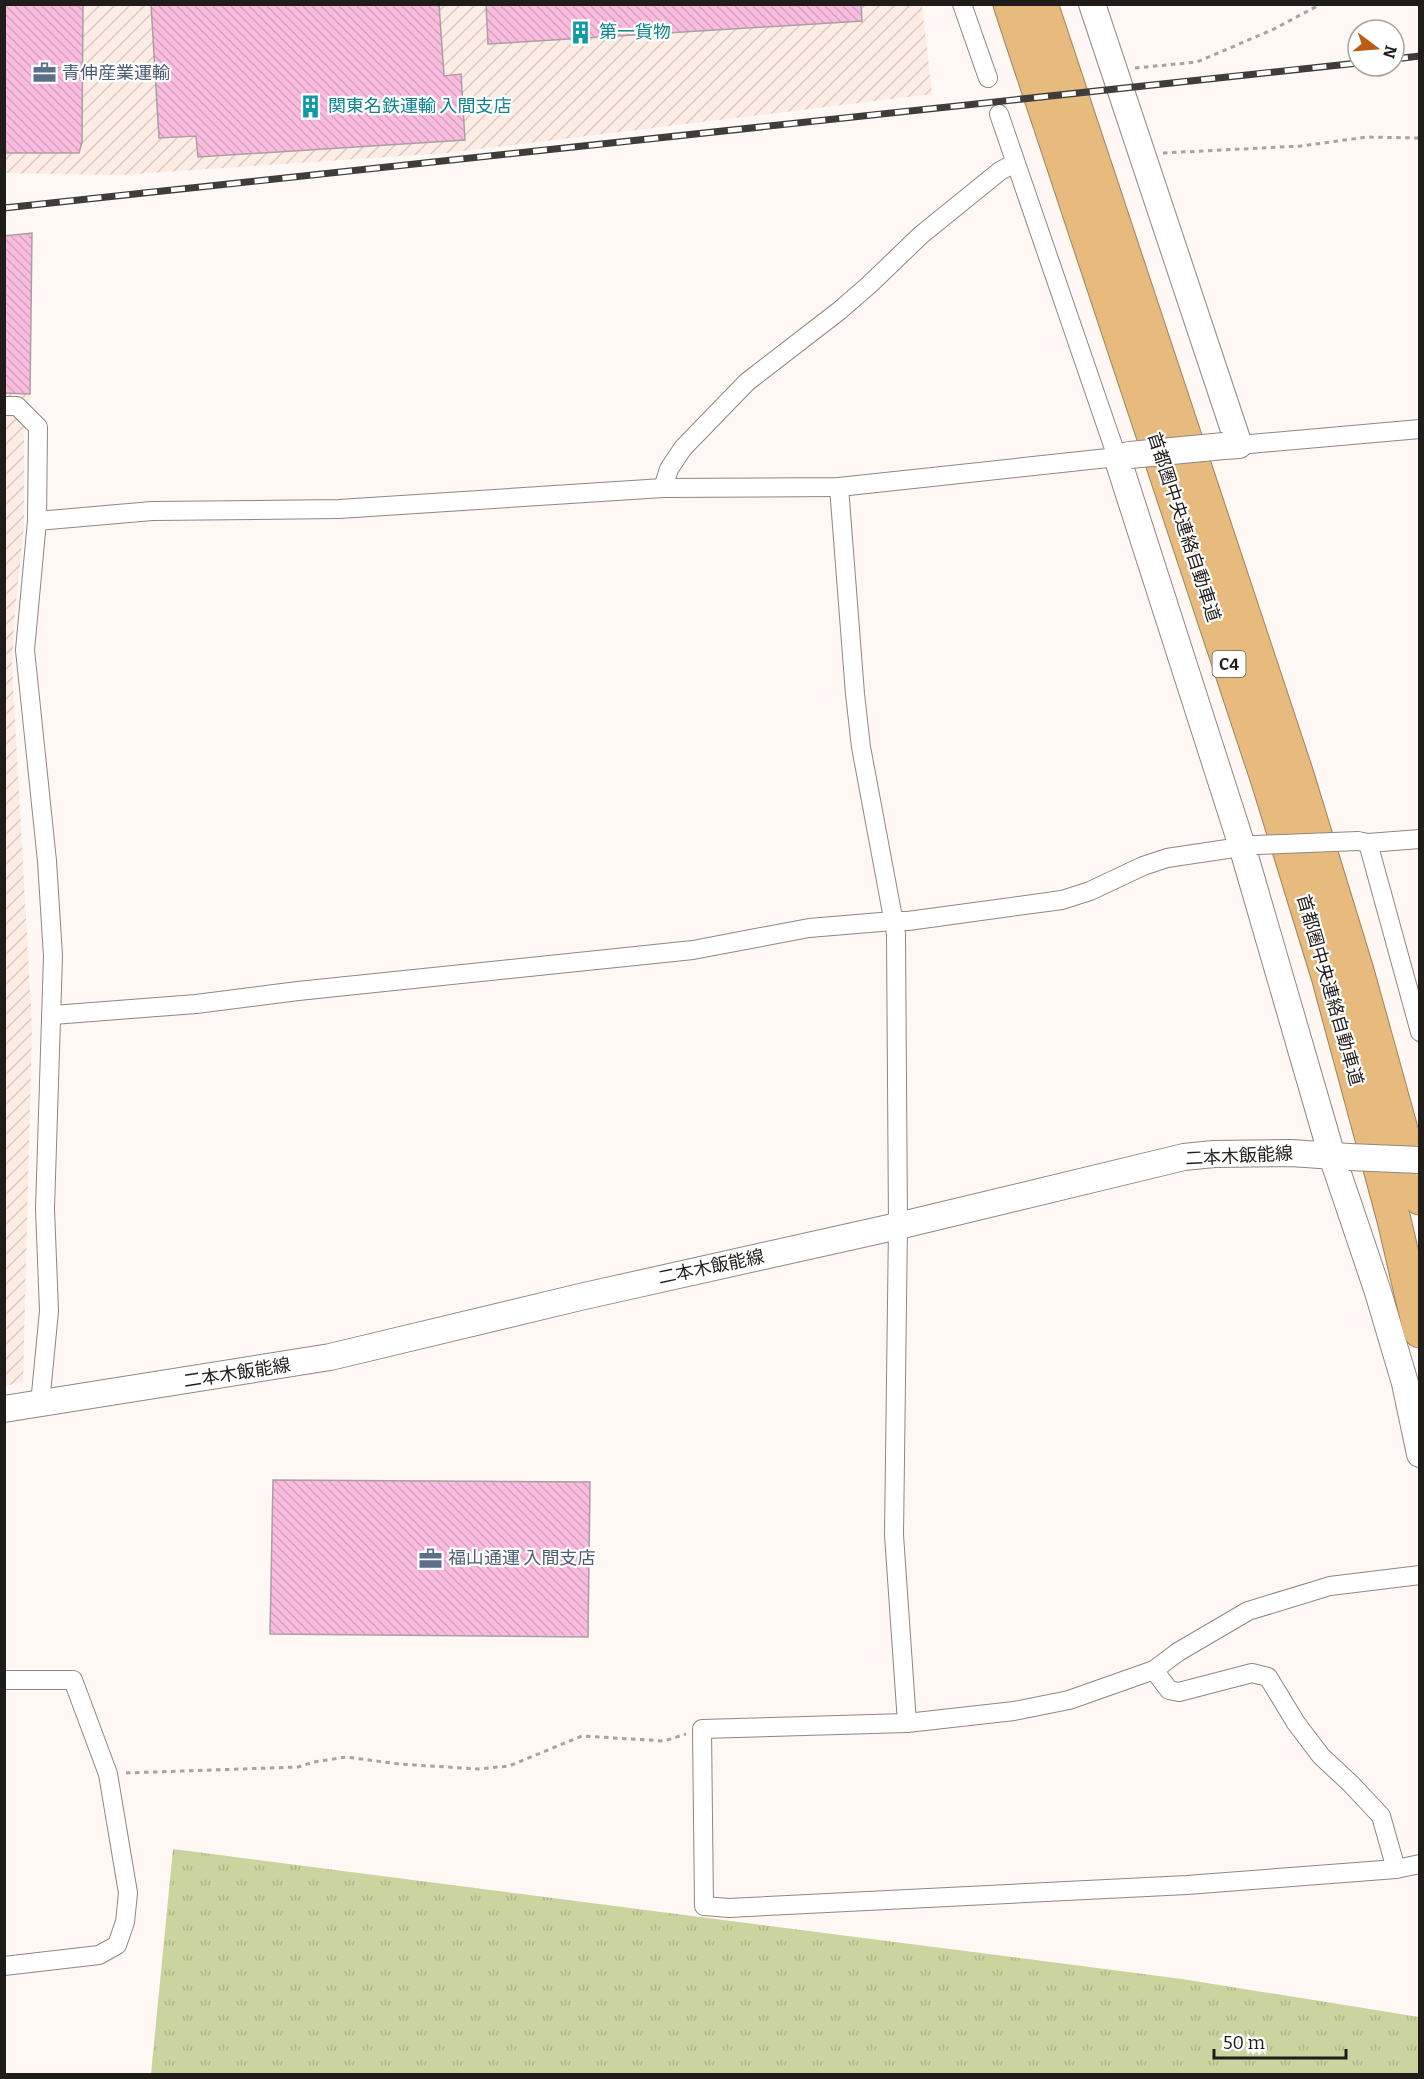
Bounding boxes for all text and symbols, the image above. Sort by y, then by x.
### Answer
north arrow [1346,18,1406,78]
building icon: 第一貨物 [568,19,594,45]
place label: 第一貨物 [599,21,671,43]
text: N [1379,43,1401,61]
office icon: 青伸産業運輸 [31,60,57,86]
place label: 青伸産業運輸 [62,62,170,84]
building icon: 関東名鉄運輸 入間支店 [297,93,323,119]
place label: 関東名鉄運輸 入間支店 [328,95,512,117]
street label: 首都圏中央連絡自動車道 [1143,429,1225,625]
road number: C4 [1212,651,1246,677]
street label: 首都圏中央連絡自動車道 [1292,892,1368,1088]
street label: 二本木飯能線 [1184,1142,1294,1170]
street label: 二本木飯能線 [656,1245,766,1289]
street label: 二本木飯能線 [182,1354,292,1392]
office icon: 福山通運 入間支店 [417,1545,443,1571]
place label: 福山通運 入間支店 [448,1547,596,1569]
scale bar [1214,2022,1346,2060]
text: 50 m [1223,2032,1265,2054]

